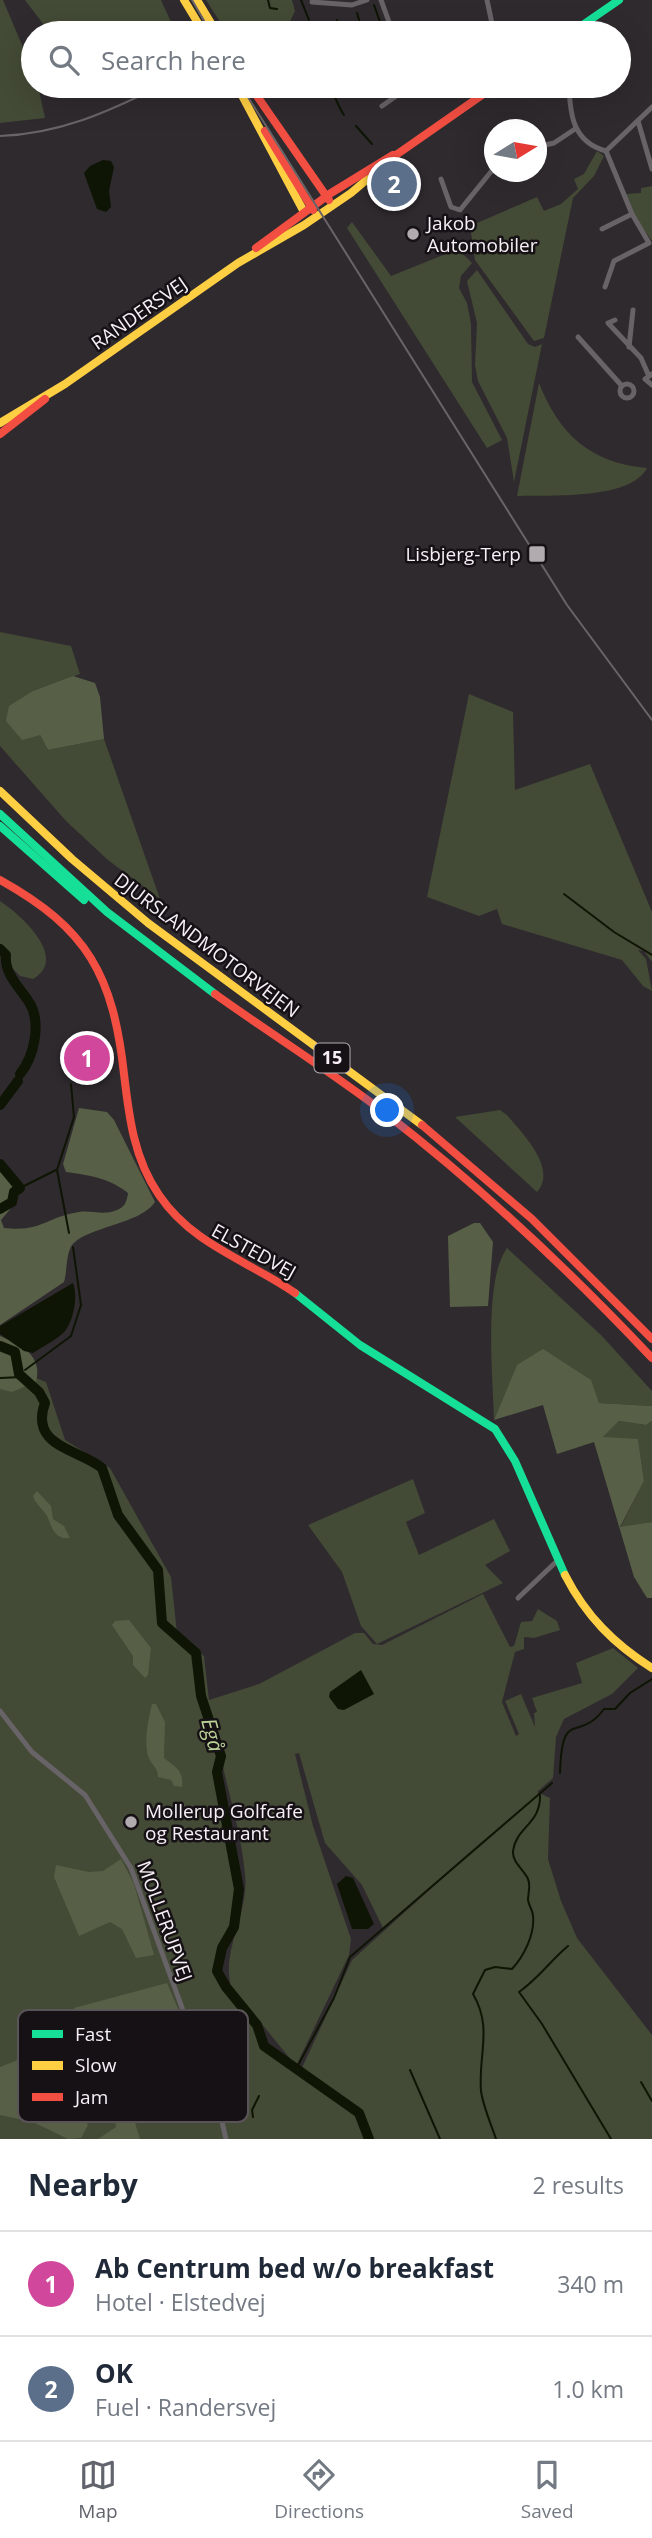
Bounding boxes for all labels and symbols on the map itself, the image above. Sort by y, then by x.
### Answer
north arrow [484,119,547,182]
pin: 2 [371,158,417,210]
place label: Jakob Automobiler [425,210,538,258]
marker: Jakob Automobiler [405,226,421,242]
street label: RANDERSVEJ [86,270,192,356]
place label: Lisbjerg-Terp [405,541,521,567]
marker: Lisbjerg-Terp [527,544,547,564]
street label: DJURSLANDMOTORVEJEN [109,867,305,1023]
pin: 1 [64,1032,110,1084]
road number: 15 [314,1044,350,1072]
your location [370,1093,404,1127]
street label: ELSTEDVEJ [207,1217,301,1285]
water label: Egå [195,1715,231,1755]
place label: Mollerup Golfcafe og Restaurant [145,1798,303,1846]
marker: Mollerup Golfcafe og Restaurant [123,1814,139,1830]
street label: MOLLERUPVEJ [131,1857,199,1985]
legend [18,2010,248,2122]
text: Fast [75,2021,111,2047]
text: Slow [75,2052,117,2078]
text: Jam [73,2084,108,2110]

